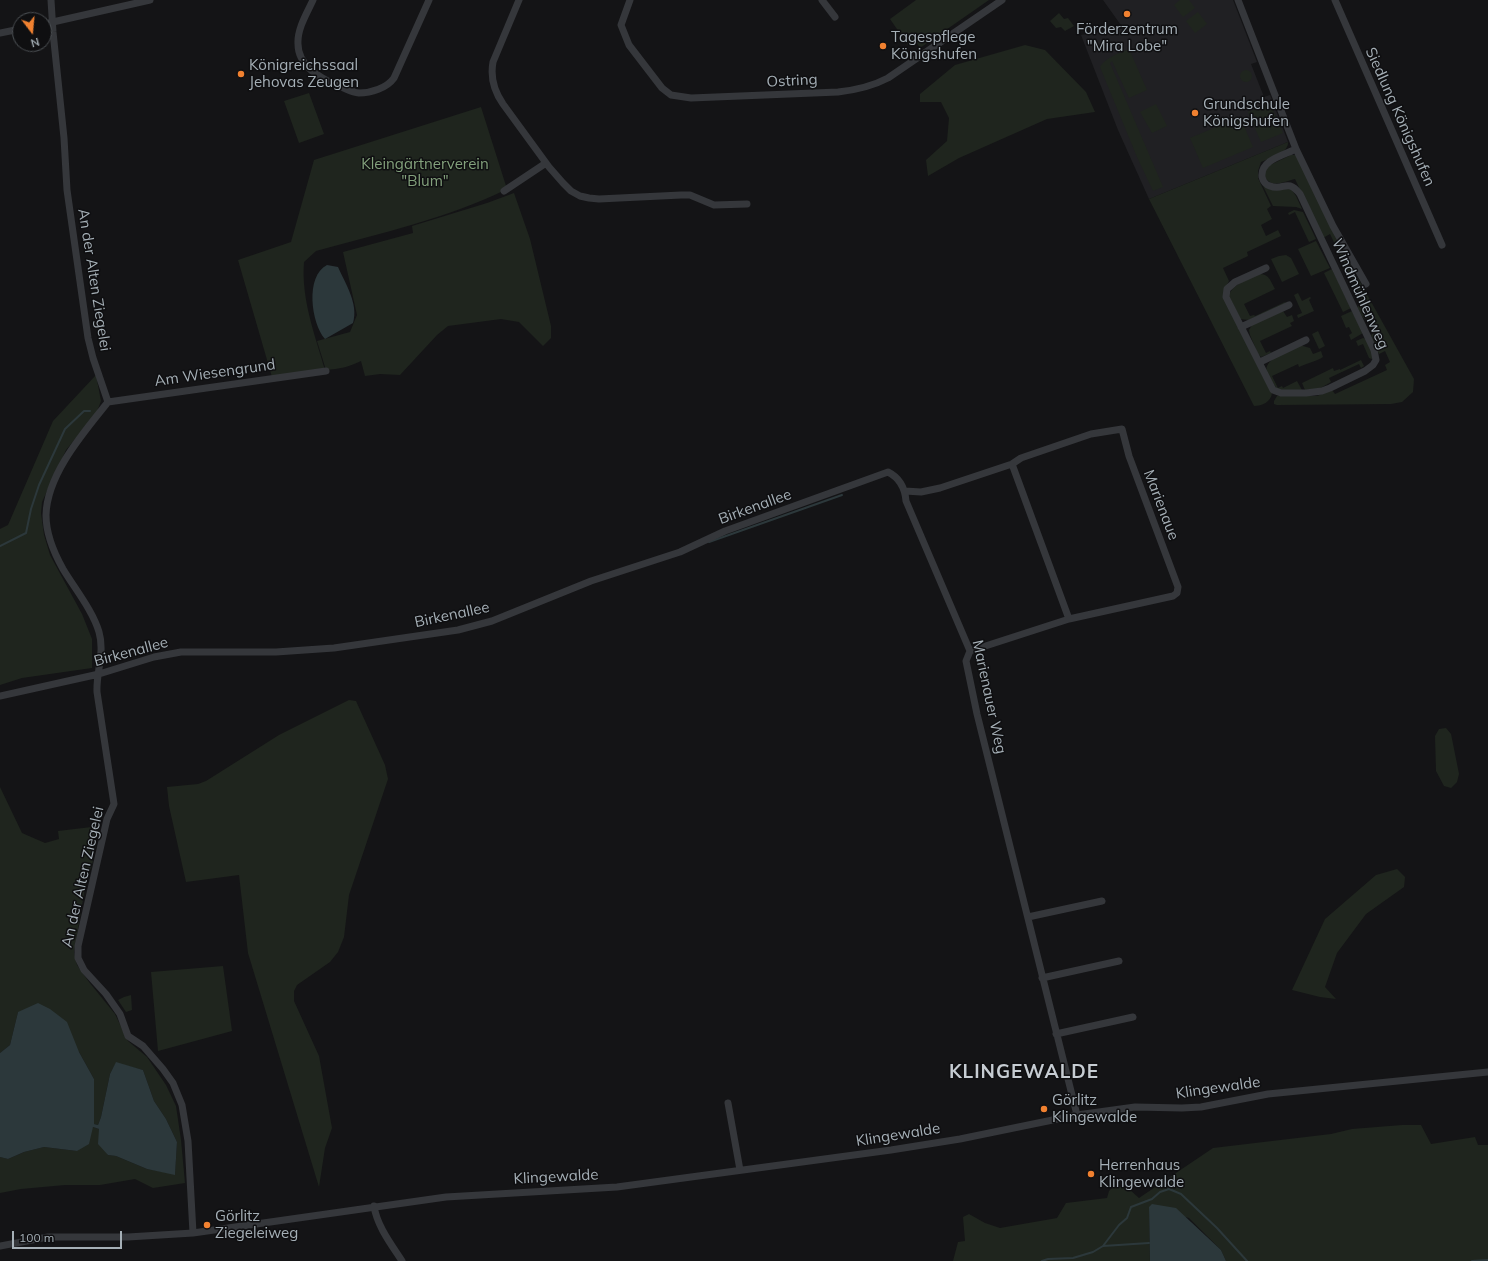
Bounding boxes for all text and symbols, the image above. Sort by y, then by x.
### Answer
marker: Förderzentrum "Mira Lobe" [1122,9,1132,19]
north arrow [12,12,52,52]
place label: Förderzentrum "Mira Lobe" [1076,20,1178,55]
place label: Tagespflege Königshufen [891,28,977,63]
text: N [29,35,41,50]
marker: Tagespflege Königshufen [878,41,888,51]
street label: Siedlung Königshufen [1361,45,1439,189]
place label: Königreichssaal Jehovas Zeugen [249,56,359,91]
marker: Königreichssaal Jehovas Zeugen [236,69,246,79]
street label: Ostring [766,71,818,91]
place label: Grundschule Königshufen [1203,95,1290,130]
marker: Grundschule Königshufen [1190,108,1200,118]
park label: Kleingärtnerverein "Blum" [361,155,489,190]
street label: An der Alten Ziegelei [74,207,114,353]
street label: Windmühlenweg [1328,236,1392,352]
street label: Am Wiesengrund [153,356,277,390]
street label: Marienaue [1139,467,1183,543]
street label: Birkenallee [716,486,794,528]
street label: Birkenallee [413,598,491,632]
street label: Birkenallee [92,633,170,671]
street label: Marienauer Weg [968,638,1010,756]
street label: An der Alten Ziegelei [58,805,108,949]
district label: KLINGEWALDE [949,1061,1099,1083]
street label: Klingewalde [1175,1073,1261,1103]
place label: Görlitz Klingewalde [1052,1091,1137,1126]
marker: Görlitz Klingewalde [1039,1104,1049,1114]
street label: Klingewalde [855,1119,941,1151]
place label: Herrenhaus Klingewalde [1099,1156,1184,1191]
street label: Klingewalde [513,1166,599,1188]
marker: Herrenhaus Klingewalde [1086,1169,1096,1179]
place label: Görlitz Ziegeleiweg [215,1207,298,1242]
marker: Görlitz Ziegeleiweg [202,1220,212,1230]
scale bar [14,1223,124,1249]
text: 100 m [19,1230,54,1245]

